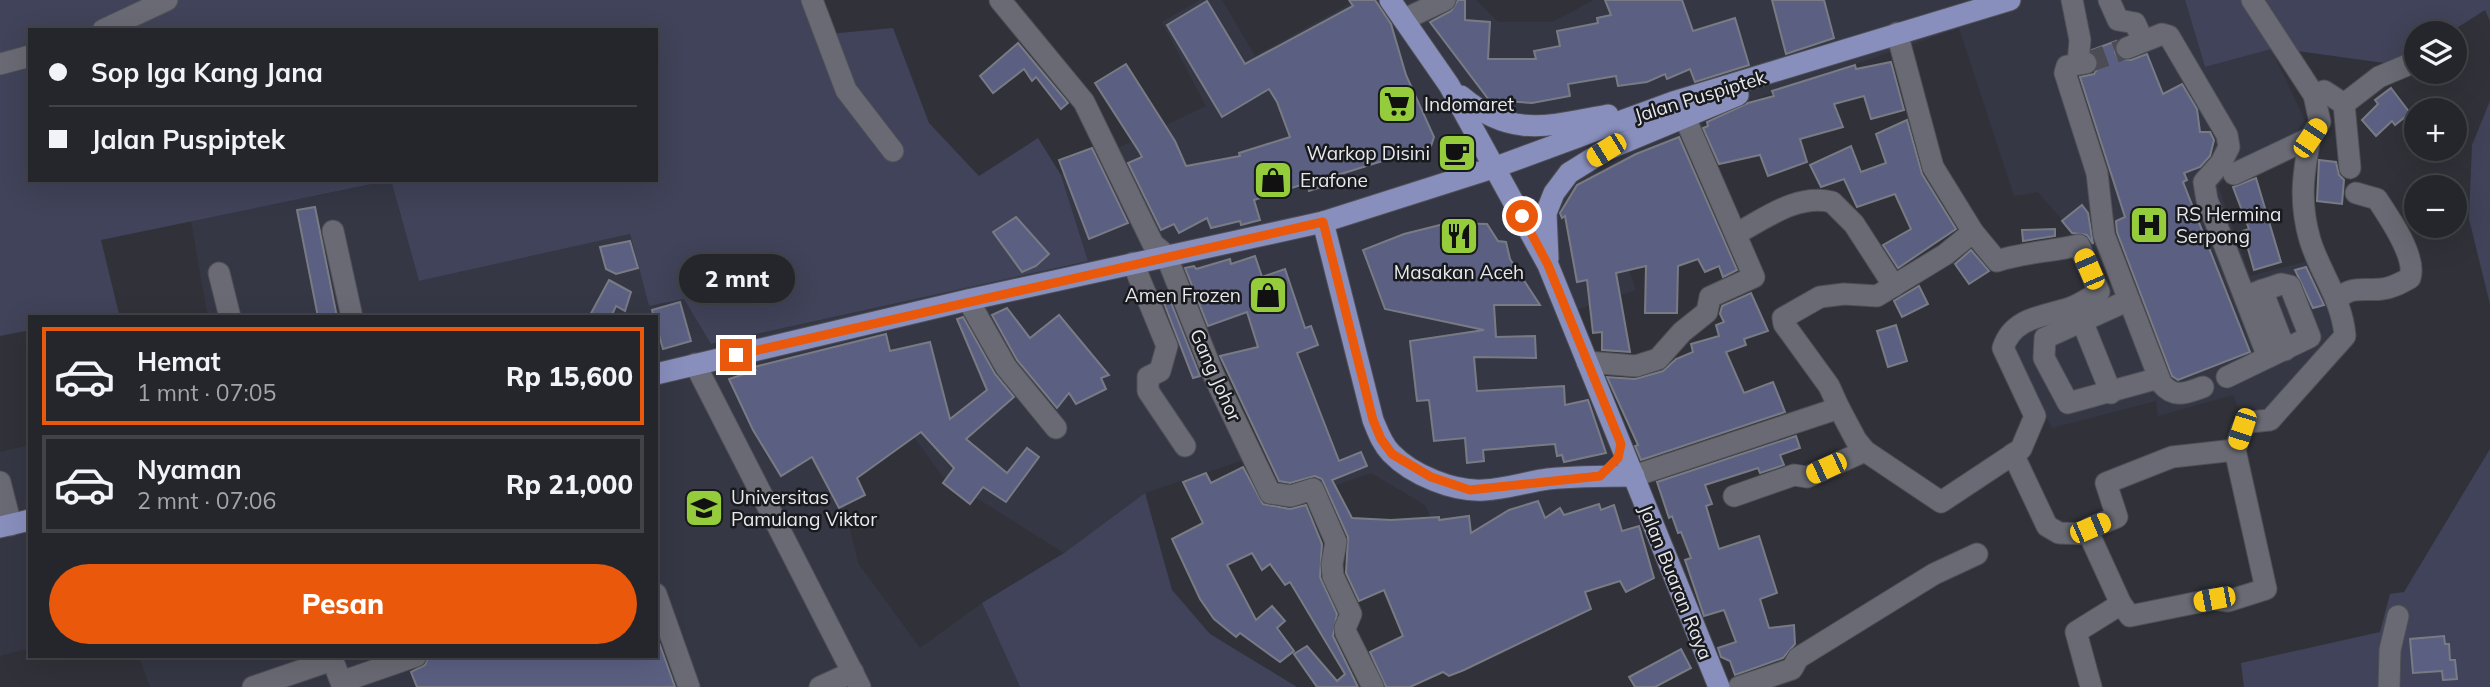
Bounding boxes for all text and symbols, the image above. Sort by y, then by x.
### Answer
map controls [2404,21,2467,238]
button: layers [2404,21,2467,84]
text: Sop Iga Kang Jana [91,56,323,89]
street label: Jalan Puspiptek [1631,65,1769,127]
supermarket icon: Indomaret [1376,83,1418,125]
place label: Indomaret [1424,92,1514,116]
button: + [2404,98,2467,161]
car [2290,115,2331,161]
text: Jalan Puspiptek [91,123,285,156]
car [1583,130,1630,170]
cafe icon: Warkop Disini [1436,132,1478,174]
place label: Warkop Disini [1307,141,1430,165]
shop icon: Erafone [1252,159,1294,201]
place label: Erafone [1300,168,1368,192]
button: − [2404,175,2467,238]
route start [1506,200,1538,232]
place label: RS Hermina Serpong [2176,202,2281,248]
hospital icon: RS Hermina Serpong [2128,204,2170,246]
restaurant icon: Masakan Aceh [1438,215,1480,257]
car [2072,246,2107,292]
callout: 2 mnt [678,254,794,302]
place label: Masakan Aceh [1394,260,1524,284]
text: 2 mnt [705,264,769,293]
shop icon: Amen Frozen [1247,274,1289,316]
place label: Amen Frozen [1125,283,1241,307]
street label: Gang Johor [1185,325,1247,425]
route end [720,339,752,371]
icon: car [53,345,116,408]
text: Hemat [137,345,221,378]
text: Rp 15,600 [506,360,633,393]
text: 1 mnt · 07:05 [137,378,276,407]
car [2226,406,2259,452]
car [1803,450,1850,486]
icon: car [53,453,116,516]
text: Nyaman [137,453,242,486]
text: Rp 21,000 [506,468,633,501]
place label: Universitas Pamulang Viktor [731,485,877,531]
text: 2 mnt · 07:06 [137,486,276,515]
school or university icon: Universitas Pamulang Viktor [683,487,725,529]
street label: Jalan Buaran Raya [1634,501,1718,663]
car [2067,510,2114,546]
button: Pesan [49,564,637,644]
car [2192,585,2237,613]

